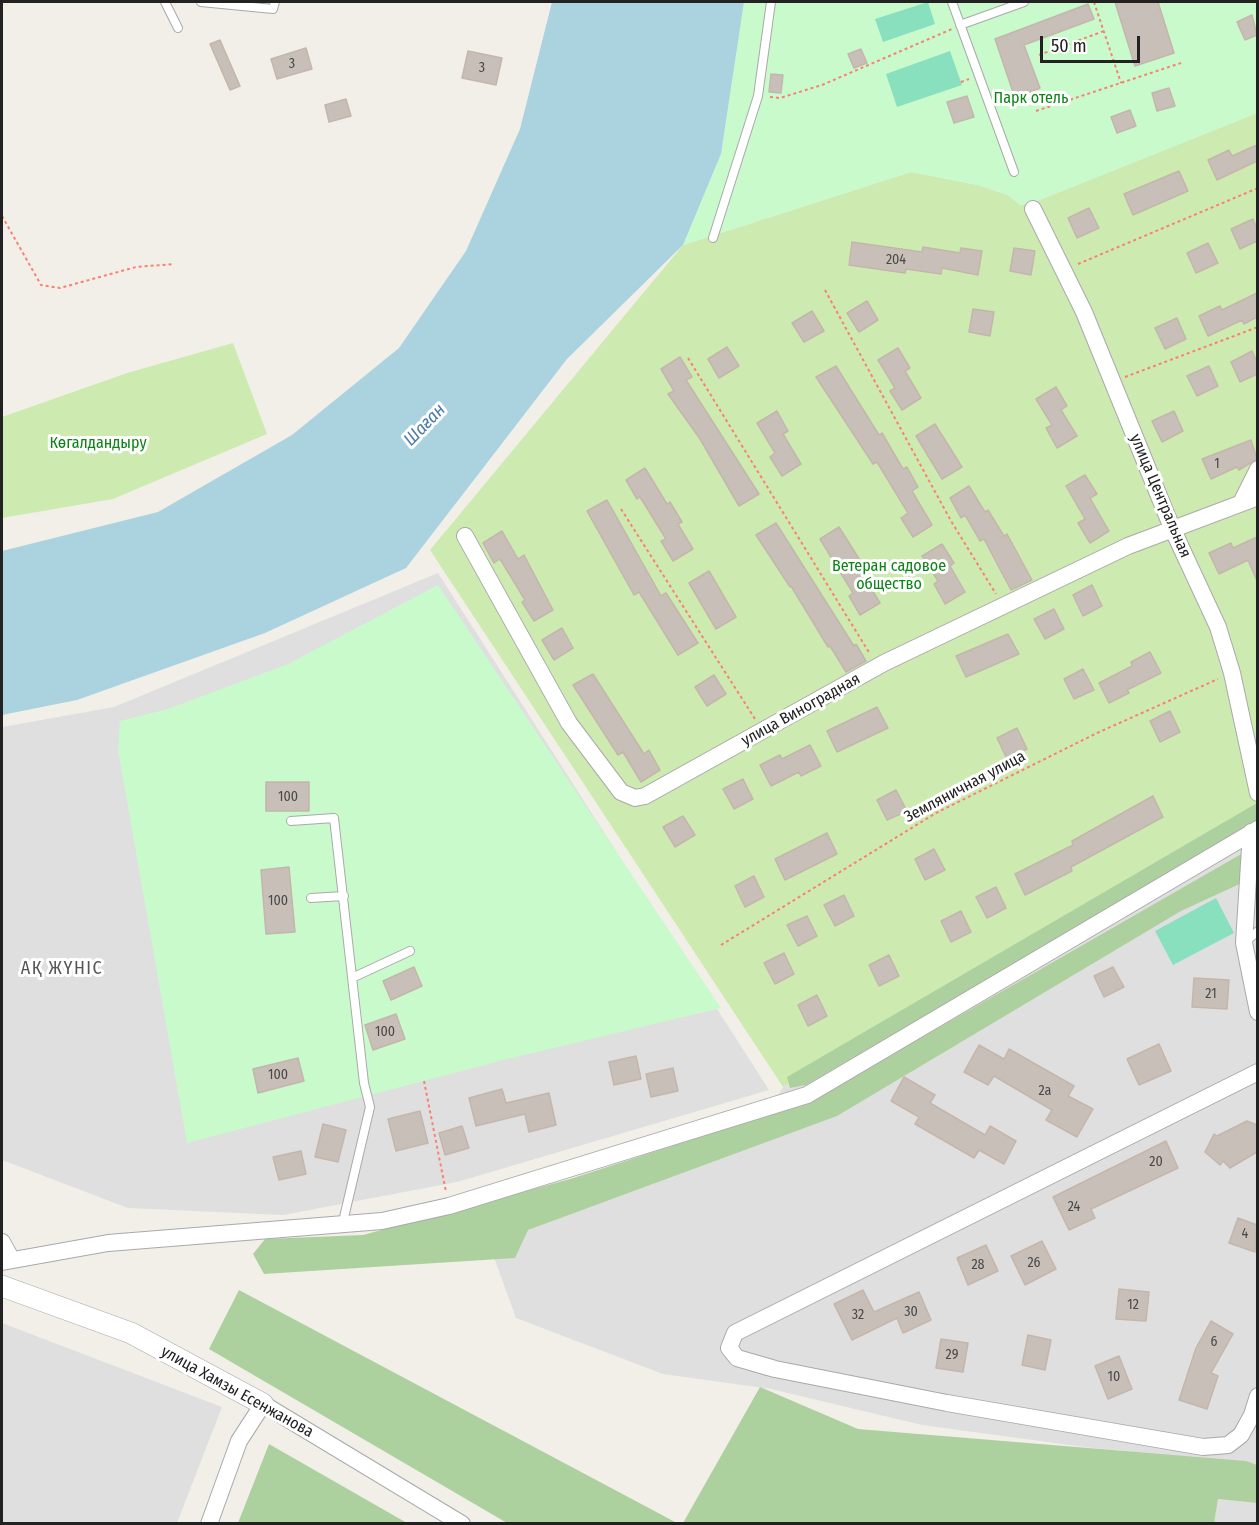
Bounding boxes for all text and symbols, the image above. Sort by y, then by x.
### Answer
scale bar [1043,24,1144,62]
text: 50 m [1051,35,1087,57]
house number: 3 [289,56,295,72]
house number: 3 [479,60,485,76]
park label: Парк отель [994,89,1068,109]
house number: 204 [886,252,906,268]
water label: Шаған [400,399,450,451]
street label: улица Центральная [1125,431,1195,561]
park label: Көгалдандыру [49,434,147,454]
house number: 1 [1214,456,1220,472]
park label: Ветеран садовое общество [832,557,946,595]
street label: улица Виноградная [738,669,864,751]
street label: Земляничная улица [901,747,1029,827]
house number: 100 [278,789,298,805]
house number: 100 [268,893,288,909]
district label: АҚ ЖҮНІС [21,958,103,980]
house number: 21 [1205,986,1217,1002]
house number: 100 [375,1024,395,1040]
house number: 100 [268,1067,288,1083]
house number: 2а [1039,1083,1051,1099]
house number: 20 [1149,1154,1163,1170]
house number: 24 [1068,1199,1080,1215]
house number: 4 [1242,1226,1248,1242]
house number: 26 [1027,1255,1041,1271]
house number: 28 [971,1257,985,1273]
house number: 12 [1127,1297,1139,1313]
house number: 30 [904,1304,918,1320]
house number: 32 [852,1307,864,1323]
house number: 6 [1211,1334,1217,1350]
street label: улица Хамзы Есенжанова [157,1342,317,1442]
house number: 29 [946,1347,958,1363]
house number: 10 [1108,1369,1120,1385]

